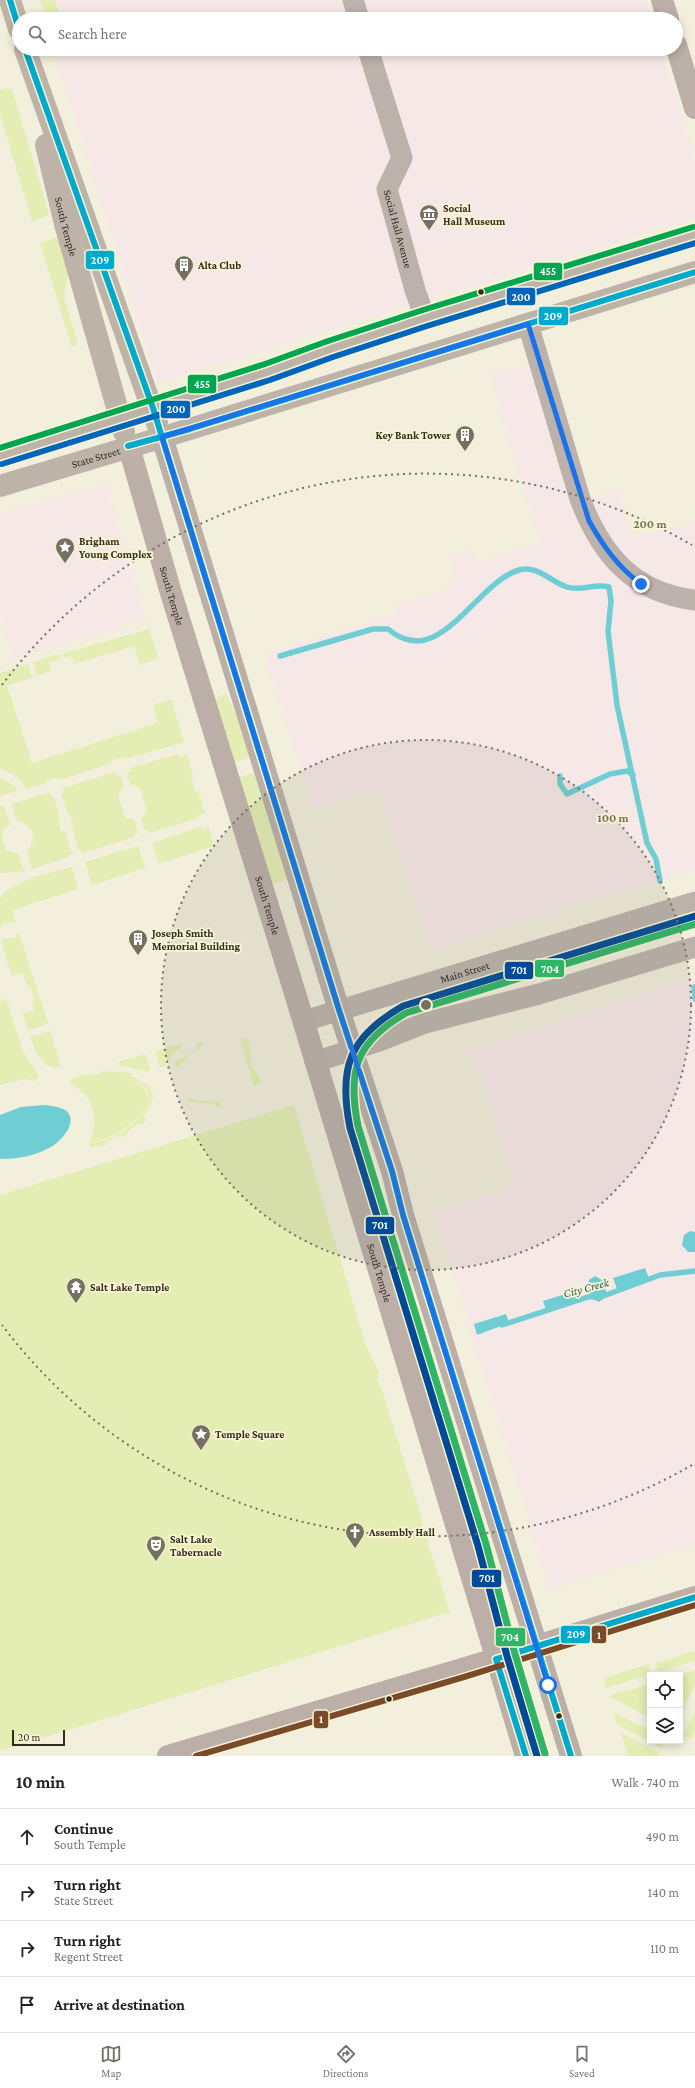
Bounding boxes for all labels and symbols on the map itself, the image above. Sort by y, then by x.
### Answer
street label: Social Hall Avenue [381,188,415,270]
street label: South Temple [53,196,80,258]
place label: Social Hall Museum [443,202,506,227]
museum icon: Social Hall Museum [418,203,440,231]
line badge: 209 [85,250,115,270]
text: 209 [91,254,109,266]
building icon: Alta Club [173,254,195,282]
place label: Alta Club [197,259,241,271]
line badge: 455 [533,262,563,281]
text: 455 [540,265,556,277]
unlabelled marker [476,287,486,297]
line badge: 200 [506,287,536,306]
text: 200 [512,291,531,303]
line badge: 209 [538,306,569,326]
text: 209 [544,310,562,322]
line badge: 455 [187,374,217,394]
text: 455 [194,378,210,390]
line badge: 200 [160,400,191,419]
text: 200 [167,403,186,415]
building icon: Key Bank Tower [454,424,476,452]
place label: Key Bank Tower [376,429,452,441]
street label: State Street [70,444,122,470]
text: 200 m [633,517,667,531]
place label: Brigham Young Complex [79,535,152,560]
place icon: Brigham Young Complex [54,536,76,564]
street label: South Temple [158,565,187,627]
route end [632,575,650,593]
text: 100 m [597,811,630,825]
street label: South Temple [253,875,283,936]
place label: Joseph Smith Memorial Building [151,927,241,952]
building icon: Joseph Smith Memorial Building [127,928,149,956]
street label: Main Street [439,959,491,985]
line badge: 704 [534,959,565,978]
line badge: 701 [504,961,534,980]
text: 704 [541,963,559,975]
text: 701 [511,964,527,976]
centre of rings [419,998,433,1012]
line badge: 701 [365,1216,395,1235]
text: 701 [372,1219,388,1231]
street label: South Temple [365,1242,394,1304]
water label: City Creek [562,1275,611,1301]
temple icon: Salt Lake Temple [65,1276,87,1304]
place label: Salt Lake Temple [90,1281,169,1293]
place icon: Temple Square [190,1423,212,1451]
place label: Temple Square [215,1428,284,1440]
church icon: Assembly Hall [344,1521,366,1549]
place label: Assembly Hall [368,1526,436,1538]
place label: Salt Lake Tabernacle [170,1533,222,1558]
theatre icon: Salt Lake Tabernacle [145,1534,167,1562]
line badge: 701 [471,1569,502,1588]
text: 701 [479,1572,495,1584]
line badge: 209 [560,1625,591,1644]
line badge: 1 [591,1625,607,1644]
line badge: 704 [495,1627,526,1647]
text: 209 [567,1628,585,1640]
text: 1 [597,1629,601,1641]
text: 704 [501,1631,519,1643]
route start [539,1676,557,1694]
unlabelled marker [384,1694,394,1704]
line badge: 1 [313,1710,329,1729]
unlabelled marker [554,1711,564,1721]
text: 1 [319,1713,323,1725]
scale bar [12,1728,65,1747]

